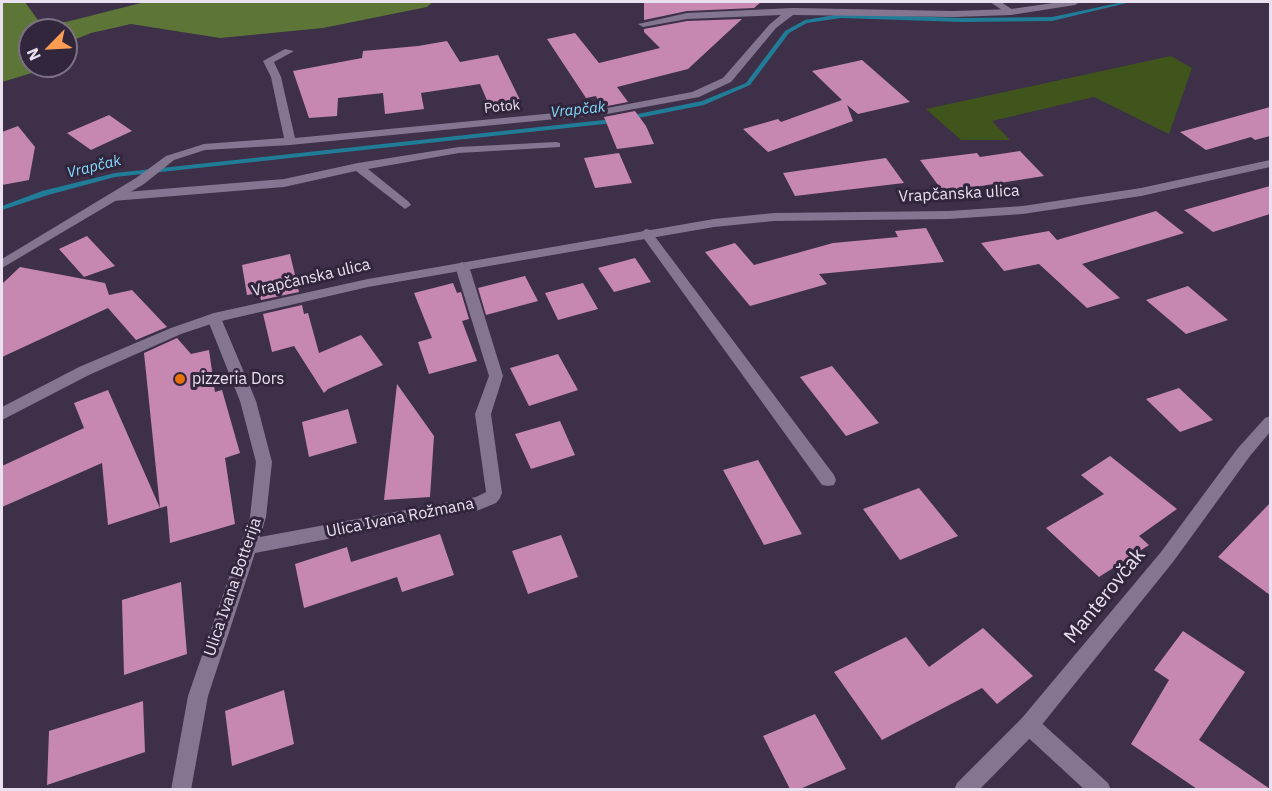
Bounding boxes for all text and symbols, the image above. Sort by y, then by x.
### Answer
north arrow [18,18,78,78]
text: N [22,45,45,64]
street label: Potok [483,97,521,117]
water label: Vrapčak [550,98,606,122]
water label: Vrapčak [65,152,123,182]
street label: Vrapčanska ulica [898,181,1020,207]
street label: Vrapčanska ulica [250,255,372,301]
place label: pizzeria Dors [192,369,284,389]
marker: pizzeria Dors [173,372,187,386]
street label: Ulica Ivana Rožmana [324,494,476,542]
street label: Ulica Ivana Botterija [200,515,266,659]
street label: Manterovčak [1059,544,1151,648]

